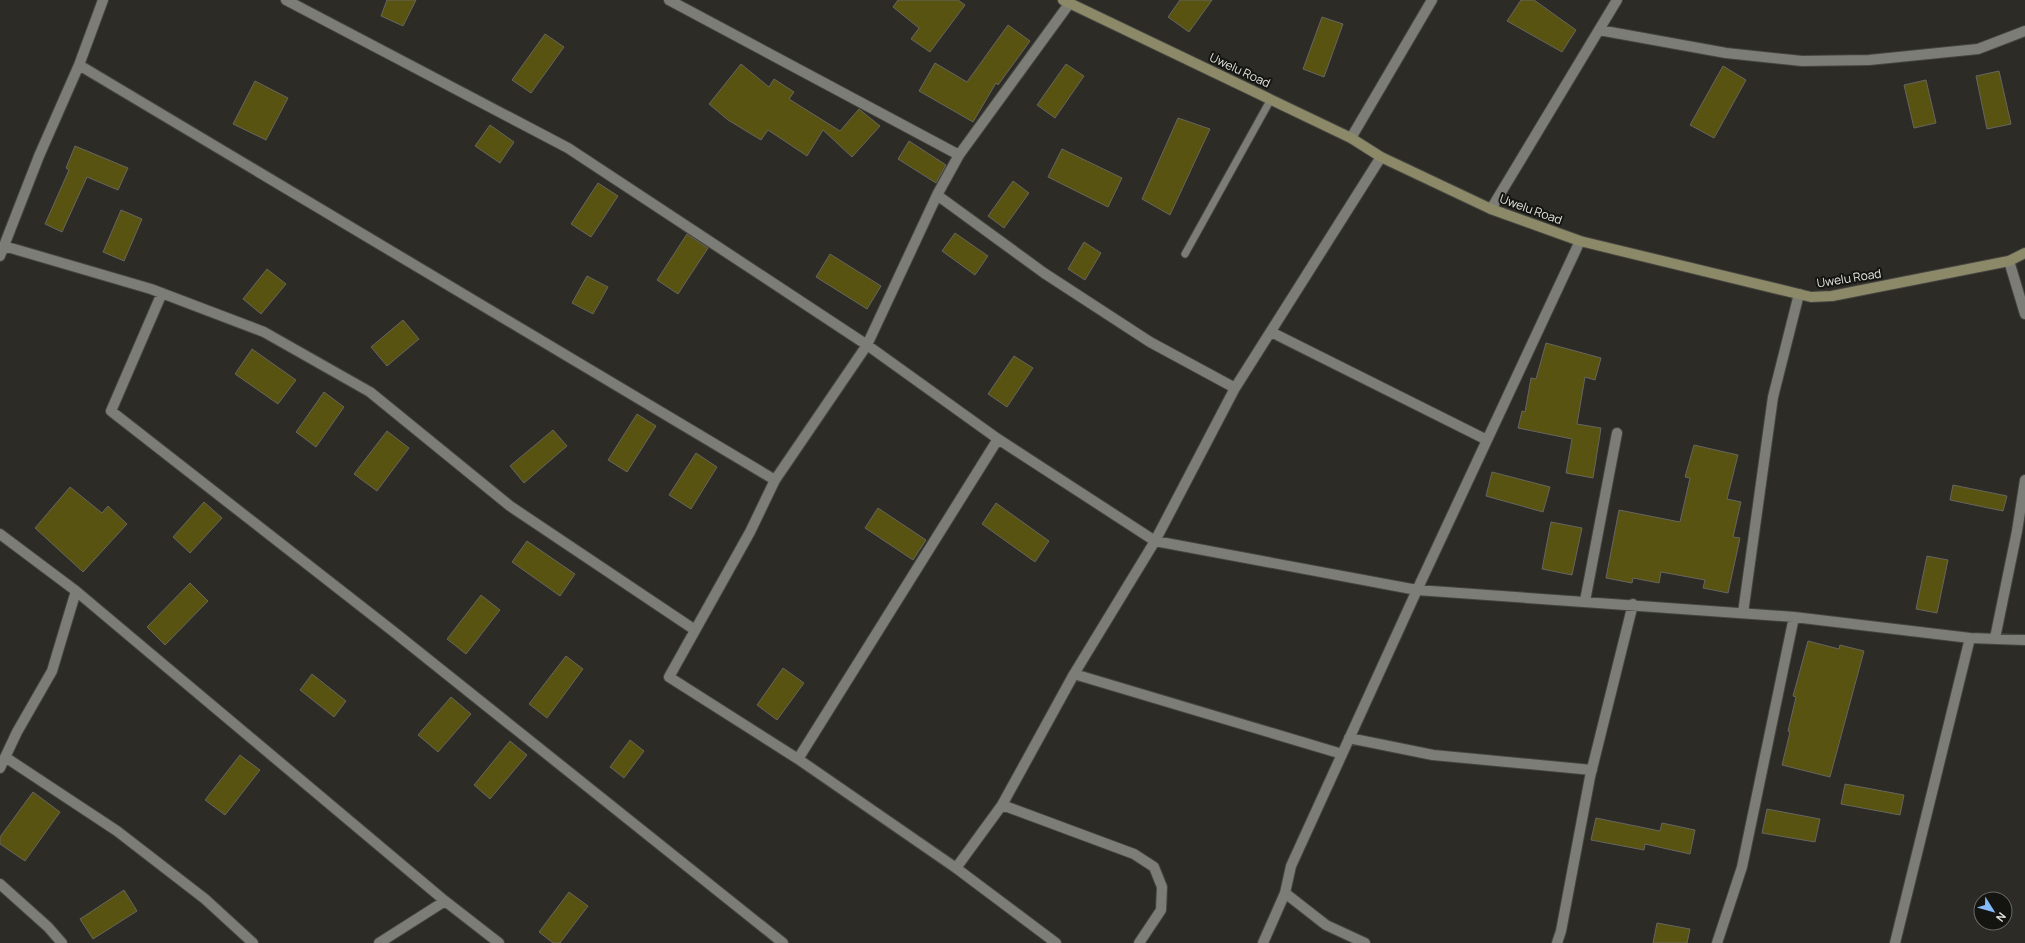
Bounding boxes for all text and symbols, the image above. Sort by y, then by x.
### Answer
street label: Uwelu Road [1207,49,1273,91]
street label: Uwelu Road [1497,190,1565,228]
street label: Uwelu Road [1815,265,1883,291]
north arrow [1973,891,2013,931]
text: N [1993,910,2010,925]

